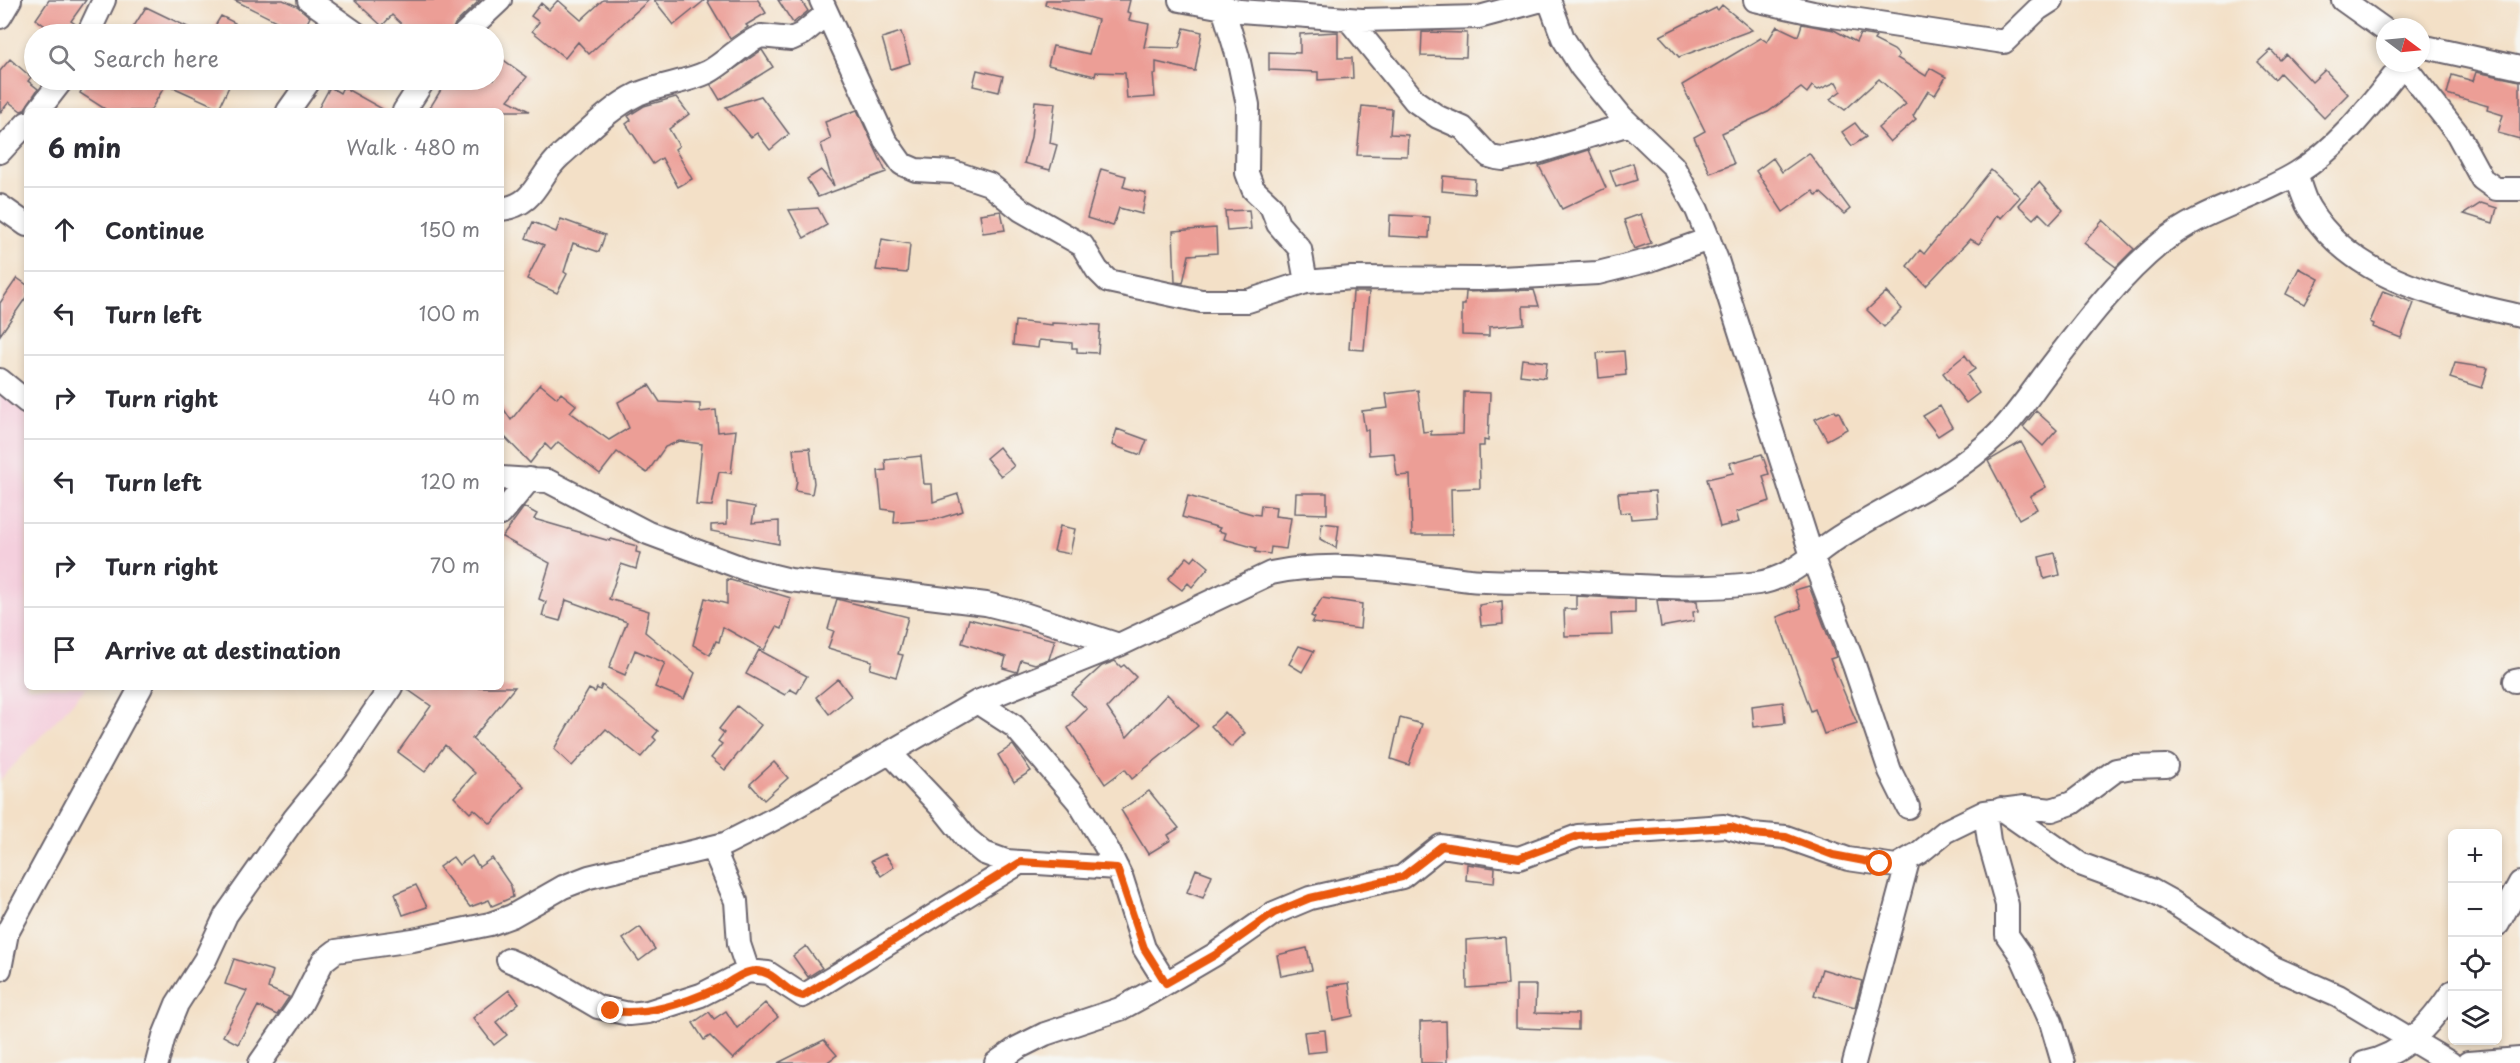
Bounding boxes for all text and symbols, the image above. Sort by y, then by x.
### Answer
north arrow [2376,18,2430,72]
search box [24,24,504,90]
icon: search [45,41,78,74]
text: Search here [93,41,219,74]
text: 6 min [48,128,121,167]
text: Walk · 480 m [346,132,480,162]
icon: ahead [48,213,81,246]
text: Continue [105,213,204,246]
text: 150 m [420,214,480,244]
icon: left [48,297,81,330]
text: Turn left [105,297,202,330]
text: 100 m [419,298,480,328]
icon: right [48,381,81,414]
text: Turn right [105,381,218,414]
text: 40 m [428,382,480,412]
icon: left [48,465,81,498]
text: Turn left [105,465,202,498]
text: 120 m [421,466,480,496]
icon: right [48,549,81,582]
text: Turn right [105,549,218,582]
text: 70 m [430,550,480,580]
icon: arrive [48,633,81,666]
text: Arrive at destination [105,633,341,666]
map controls [2448,829,2502,1045]
button: + [2448,829,2502,883]
route start [1866,850,1892,876]
button: − [2448,883,2502,937]
button: locate [2448,937,2502,991]
button: layers [2448,991,2502,1045]
route end [597,997,623,1023]

